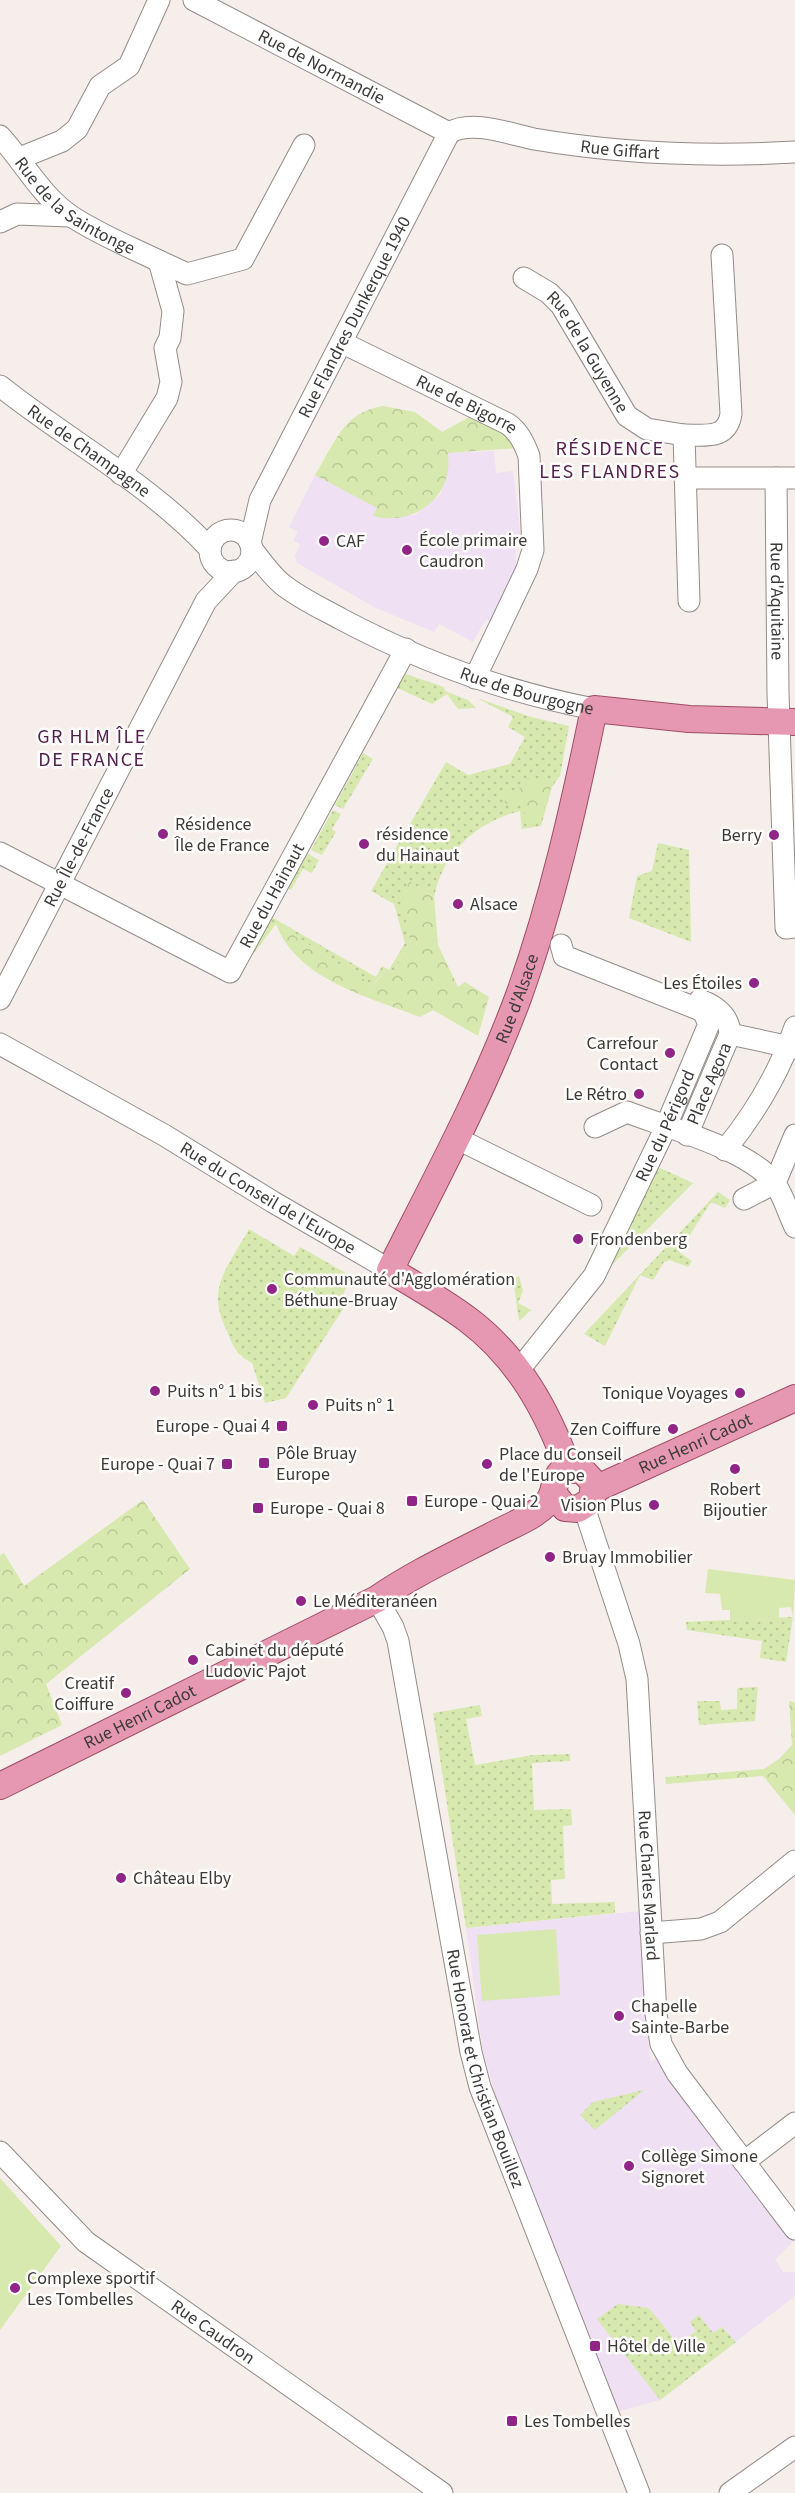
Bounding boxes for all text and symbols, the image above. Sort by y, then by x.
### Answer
street label: Rue de Normandie [254,24,389,111]
street label: Rue Giffart [579,134,660,166]
street label: Rue de la Saintonge [8,152,139,261]
street label: Rue Flandres Dunkerque 1940 [292,212,417,422]
street label: Rue de la Guyenne [541,285,634,418]
street label: Rue de Bigorre [412,369,523,440]
street label: Rue de Champagne [22,399,156,504]
district label: RÉSIDENCE LES FLANDRES [539,435,681,486]
place label: École primaire Caudron [419,528,527,574]
place label: CAF [336,529,365,554]
marker: CAF [317,534,331,548]
street label: Rue d'Aquitaine [764,542,790,660]
marker: École primaire Caudron [400,543,414,557]
street label: Rue de Bourgogne [456,661,596,722]
district label: GR HLM ÎLE DE FRANCE [37,723,147,774]
street label: Rue Île-de-France [38,783,120,911]
place label: Résidence Île de France [174,812,269,858]
place label: résidence du Hainaut [376,822,459,868]
place label: Berry [721,823,763,848]
marker: Résidence Île de France [156,827,170,841]
marker: Berry [767,828,781,842]
marker: résidence du Hainaut [357,837,371,851]
street label: Rue du Hainaut [233,839,311,953]
place label: Alsace [470,892,518,917]
marker: Alsace [451,897,465,911]
street label: Rue d'Alsace [489,951,545,1047]
place label: Les Étoiles [663,971,742,996]
marker: Les Étoiles [747,976,761,990]
place label: Carrefour Contact [587,1031,659,1077]
street label: Place Agora [681,1039,738,1129]
marker: Carrefour Contact [663,1046,677,1060]
street label: Rue du Périgord [629,1066,701,1186]
place label: Le Rétro [565,1082,627,1107]
marker: Le Rétro [632,1087,646,1101]
street label: Rue du Conseil de l'Europe [175,1136,360,1260]
place label: Frondenberg [590,1227,687,1252]
marker: Frondenberg [571,1232,585,1246]
place label: Communauté d'Agglomération Béthune-Bruay [284,1267,515,1313]
marker: Communauté d'Agglomération Béthune-Bruay [265,1282,279,1296]
place label: Puits n° 1 bis [167,1379,262,1404]
place label: Tonique Voyages [602,1381,728,1406]
marker: Puits n° 1 bis [148,1384,162,1398]
marker: Tonique Voyages [733,1386,747,1400]
place label: Puits n° 1 [325,1393,395,1418]
marker: Puits n° 1 [306,1398,320,1412]
street label: Rue Henri Cadot [634,1407,756,1481]
place label: Europe - Quai 4 [155,1414,270,1439]
place label: Zen Coiffure [570,1417,661,1442]
marker: Europe - Quai 4 [275,1419,289,1433]
marker: Zen Coiffure [666,1422,680,1436]
place label: Pôle Bruay Europe [276,1441,357,1487]
place label: Place du Conseil de l'Europe [499,1442,622,1488]
place label: Europe - Quai 7 [100,1452,215,1477]
marker: Pôle Bruay Europe [257,1456,271,1470]
marker: Europe - Quai 7 [220,1457,234,1471]
marker: Place du Conseil de l'Europe [480,1457,494,1471]
marker: Robert Bijoutier [728,1462,742,1476]
place label: Robert Bijoutier [703,1477,768,1523]
place label: Europe - Quai 2 [424,1489,539,1514]
place label: Vision Plus [561,1493,642,1518]
marker: Europe - Quai 2 [405,1494,419,1508]
place label: Europe - Quai 8 [270,1496,385,1521]
marker: Vision Plus [647,1498,661,1512]
marker: Europe - Quai 8 [251,1501,265,1515]
place label: Bruay Immobilier [562,1545,693,1570]
marker: Bruay Immobilier [543,1550,557,1564]
place label: Le Méditeranéen [313,1589,438,1614]
marker: Le Méditeranéen [294,1594,308,1608]
place label: Cabinet du député Ludovic Pajot [205,1638,344,1684]
marker: Cabinet du député Ludovic Pajot [186,1653,200,1667]
place label: Creatif Coiffure [54,1671,115,1717]
street label: Rue Henri Cadot [80,1679,200,1756]
marker: Creatif Coiffure [119,1686,133,1700]
street label: Rue Charles Marlard [631,1810,665,1962]
place label: Château Elby [133,1866,232,1891]
marker: Château Elby [114,1871,128,1885]
street label: Rue Honorat et Christian Bouillez [440,1947,530,2192]
place label: Chapelle Sainte-Barbe [631,1994,729,2040]
marker: Chapelle Sainte-Barbe [612,2009,626,2023]
place label: Collège Simone Signoret [641,2144,758,2190]
marker: Collège Simone Signoret [622,2159,636,2173]
place label: Complexe sportif Les Tombelles [27,2266,156,2312]
marker: Complexe sportif Les Tombelles [8,2281,22,2295]
street label: Rue Caudron [166,2294,260,2370]
place label: Hôtel de Ville [607,2334,706,2359]
marker: Hôtel de Ville [588,2339,602,2353]
place label: Les Tombelles [524,2409,630,2434]
marker: Les Tombelles [505,2414,519,2428]

